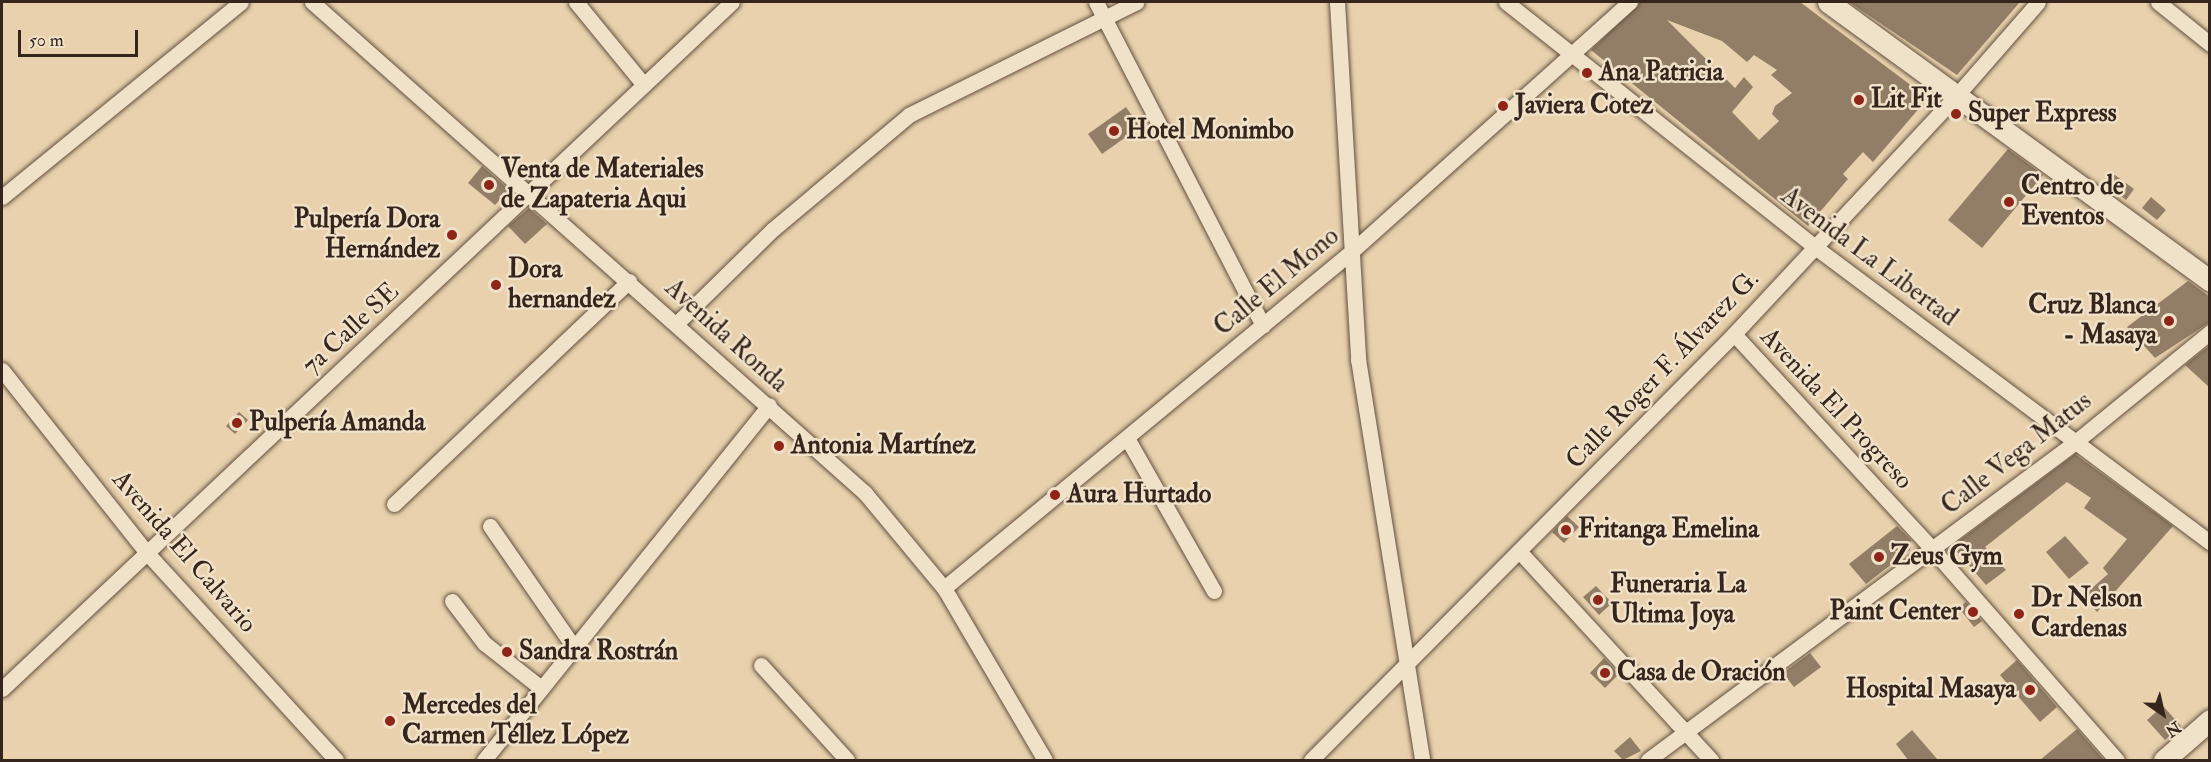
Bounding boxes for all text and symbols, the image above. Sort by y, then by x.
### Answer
scale bar [21,18,141,56]
text: 50 m [29,29,64,52]
place label: Ana Patricia [1599,57,1723,89]
marker: Ana Patricia [1580,66,1594,80]
place label: Lit Fit [1871,84,1942,116]
place label: Javiera Cotez [1515,90,1653,122]
marker: Lit Fit [1852,93,1866,107]
place label: Super Express [1968,98,2117,130]
marker: Javiera Cotez [1496,99,1510,113]
marker: Super Express [1949,107,1963,121]
place label: Hotel Monimbo [1126,115,1294,147]
marker: Hotel Monimbo [1107,124,1121,138]
place label: Venta de Materiales de Zapateria Aqui [501,154,704,216]
place label: Centro de Eventos [2021,171,2124,232]
marker: Venta de Materiales de Zapateria Aqui [482,178,496,192]
street label: Avenida La Libertad [1775,181,1963,333]
marker: Centro de Eventos [2002,195,2016,209]
place label: Pulpería Dora Hernández [294,204,440,266]
street label: Calle El Mono [1208,221,1346,343]
marker: Pulpería Dora Hernández [445,228,459,242]
place label: Dora hernandez [508,254,616,316]
street label: Calle Roger F. Álvarez G. [1560,264,1766,476]
street label: Avenida Ronda [658,273,794,399]
street label: 7a Calle SE [296,277,406,381]
marker: Dora hernandez [489,278,503,292]
place label: Cruz Blanca - Masaya [2028,290,2157,352]
marker: Cruz Blanca - Masaya [2162,314,2176,328]
street label: Avenida El Progreso [1753,322,1919,496]
street label: Calle Vega Matus [1936,386,2098,522]
place label: Pulpería Amanda [249,407,425,439]
marker: Pulpería Amanda [230,416,244,430]
place label: Antonia Martínez [791,430,976,462]
marker: Antonia Martínez [772,439,786,453]
street label: Avenida El Calvario [105,465,263,639]
place label: Aura Hurtado [1067,479,1211,511]
marker: Aura Hurtado [1048,488,1062,502]
place label: Fritanga Emelina [1578,514,1759,546]
marker: Fritanga Emelina [1559,523,1573,537]
place label: Zeus Gym [1891,541,2003,573]
marker: Zeus Gym [1872,550,1886,564]
place label: Funeraria La Ultima Joya [1610,569,1746,630]
place label: Dr Nelson Cardenas [2031,583,2142,644]
marker: Funeraria La Ultima Joya [1591,593,1605,607]
place label: Paint Center [1830,596,1961,628]
marker: Paint Center [1966,605,1980,619]
marker: Dr Nelson Cardenas [2012,607,2026,621]
place label: Sandra Rostrán [519,636,678,668]
marker: Sandra Rostrán [500,645,514,659]
place label: Casa de Oración [1617,657,1786,689]
marker: Casa de Oración [1598,666,1612,680]
place label: Hospital Masaya [1846,674,2016,706]
marker: Hospital Masaya [2021,681,2039,699]
north arrow [2133,684,2193,744]
place label: Mercedes del Carmen Téllez López [402,690,629,752]
marker: Mercedes del Carmen Téllez López [383,714,397,728]
text: N [2162,717,2185,741]

